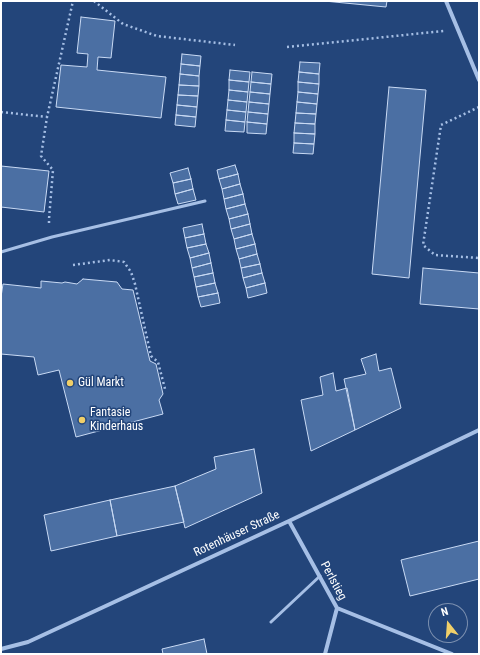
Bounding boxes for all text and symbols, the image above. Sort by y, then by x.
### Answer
place label: Gül Markt [78,376,124,390]
marker: Gül Markt [65,378,75,388]
place label: Fantasie Kinderhaus [90,406,143,434]
marker: Fantasie Kinderhaus [77,415,87,425]
street label: Rotenhäuser Straße [192,508,282,560]
street label: Perlstieg [317,559,349,603]
north arrow [428,603,468,643]
text: N [440,605,450,619]

